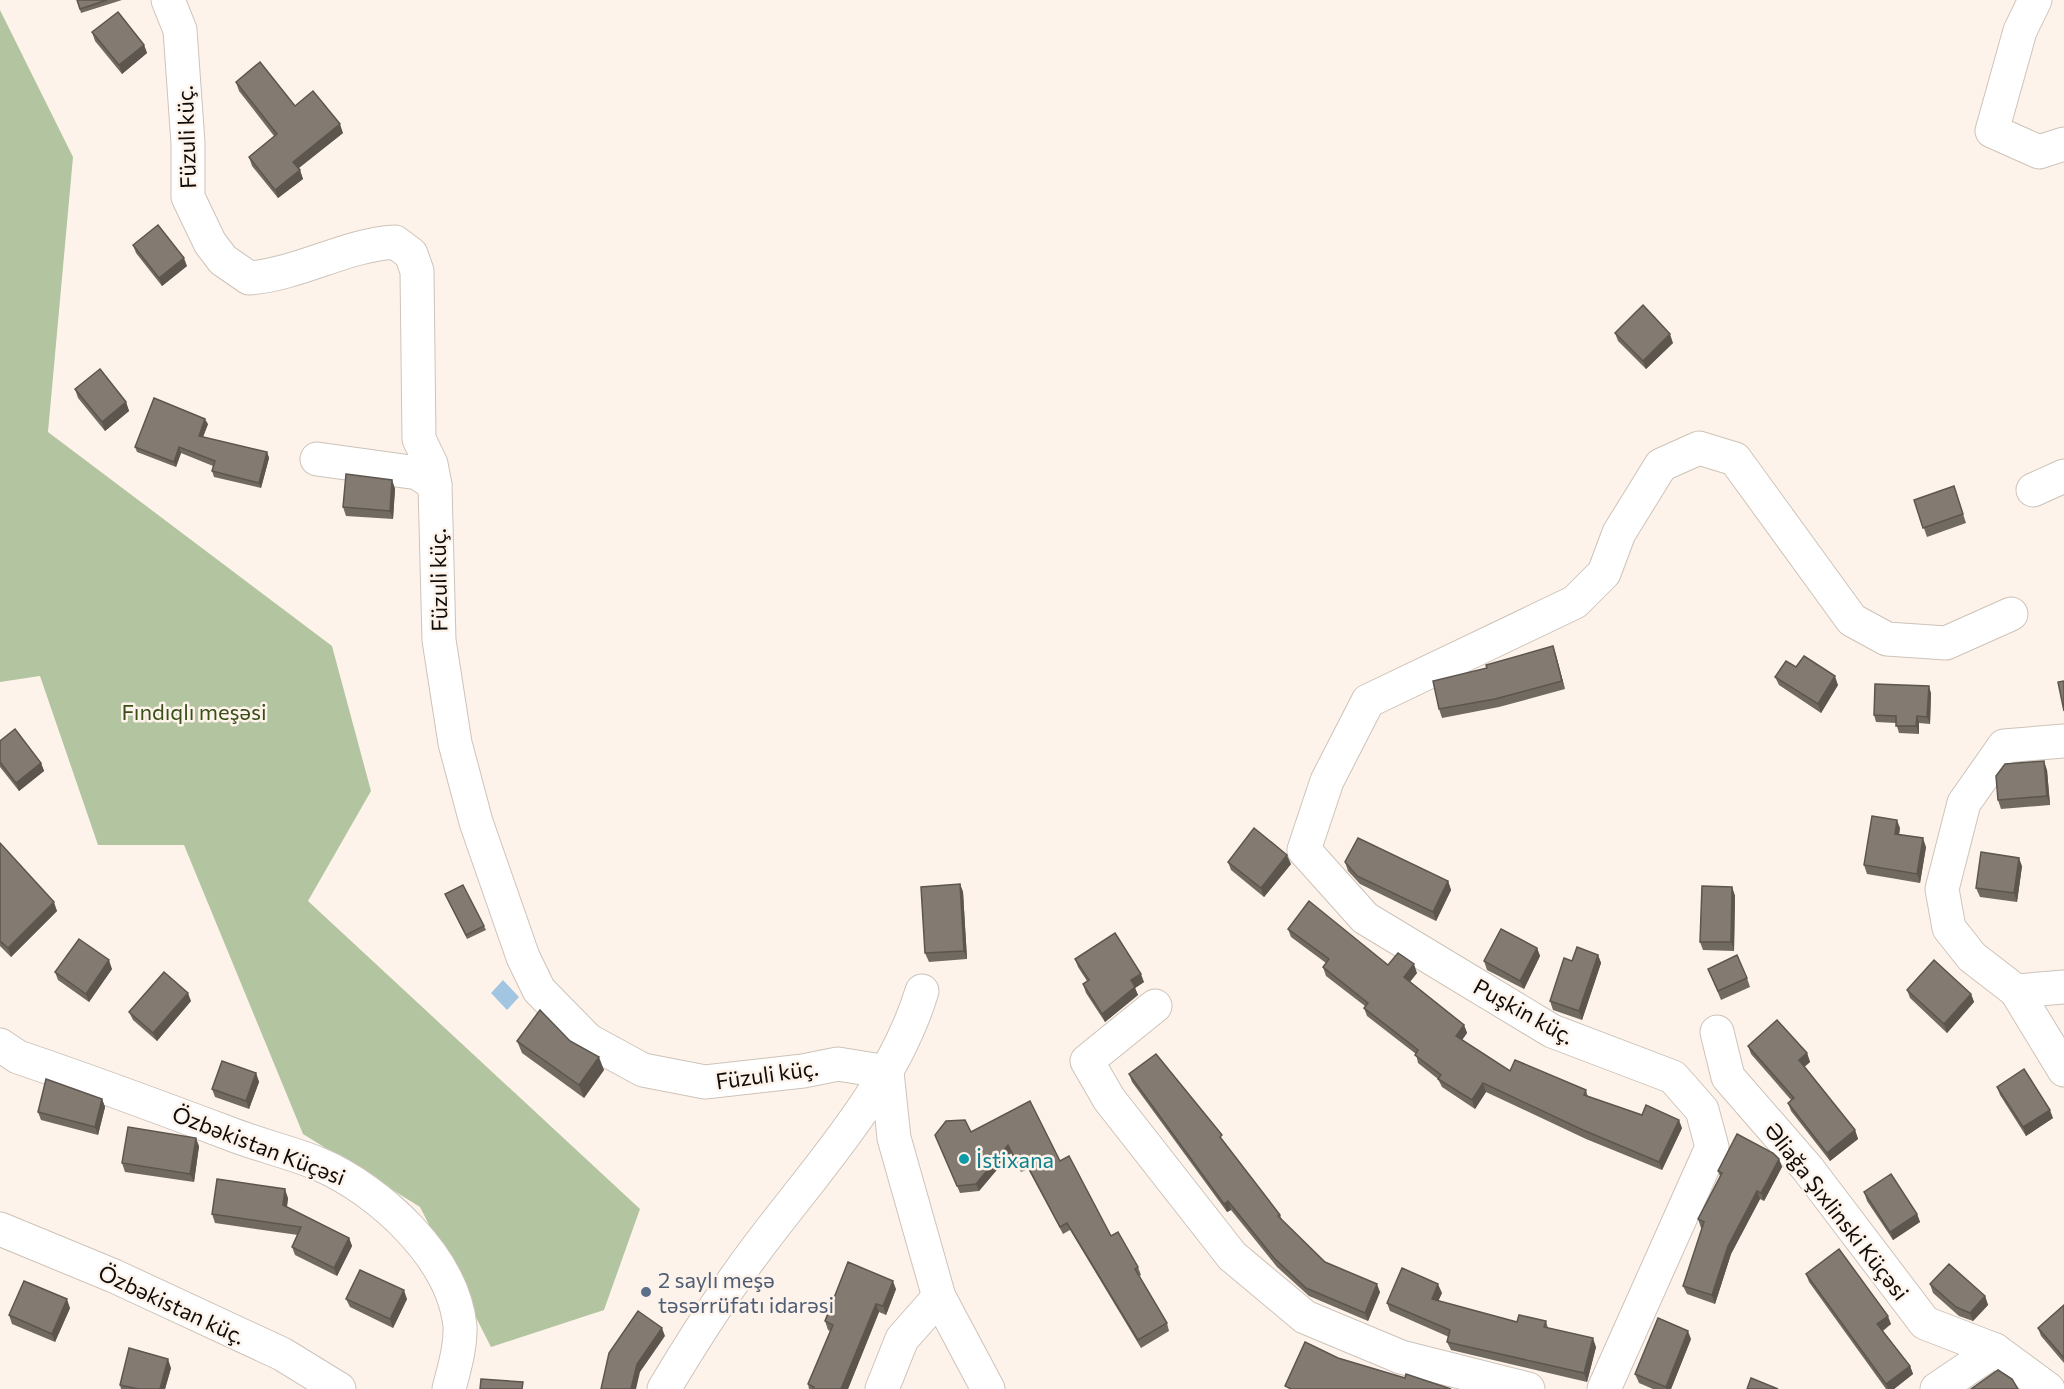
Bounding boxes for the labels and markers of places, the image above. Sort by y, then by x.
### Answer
place label: İstixana [976,1146,1054,1173]
marker: İstixana [957,1152,971,1166]
place label: 2 saylı meşə təsərrüfatı idarəsi [658,1266,834,1318]
marker: 2 saylı meşə təsərrüfatı idarəsi [639,1285,653,1299]

